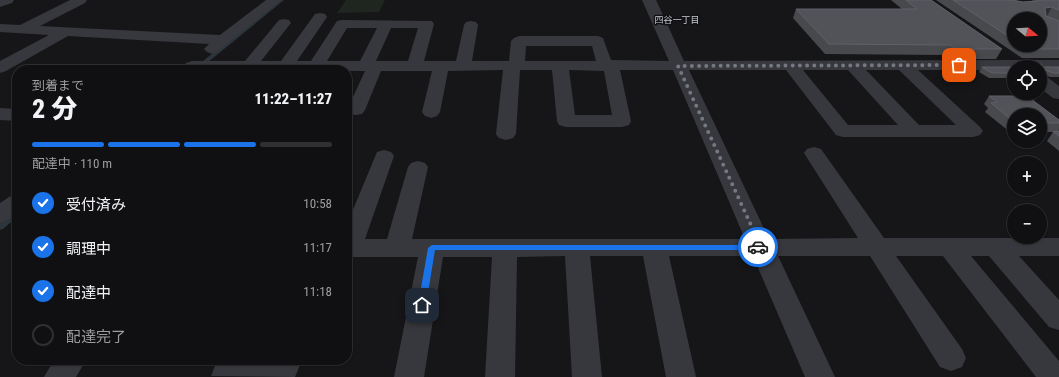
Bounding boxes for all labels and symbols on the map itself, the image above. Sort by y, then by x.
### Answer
north arrow [1007,12,1047,52]
district label: 四谷一丁目 [654,15,700,25]
pin [942,48,976,82]
courier [738,227,778,267]
pin [405,288,439,322]

